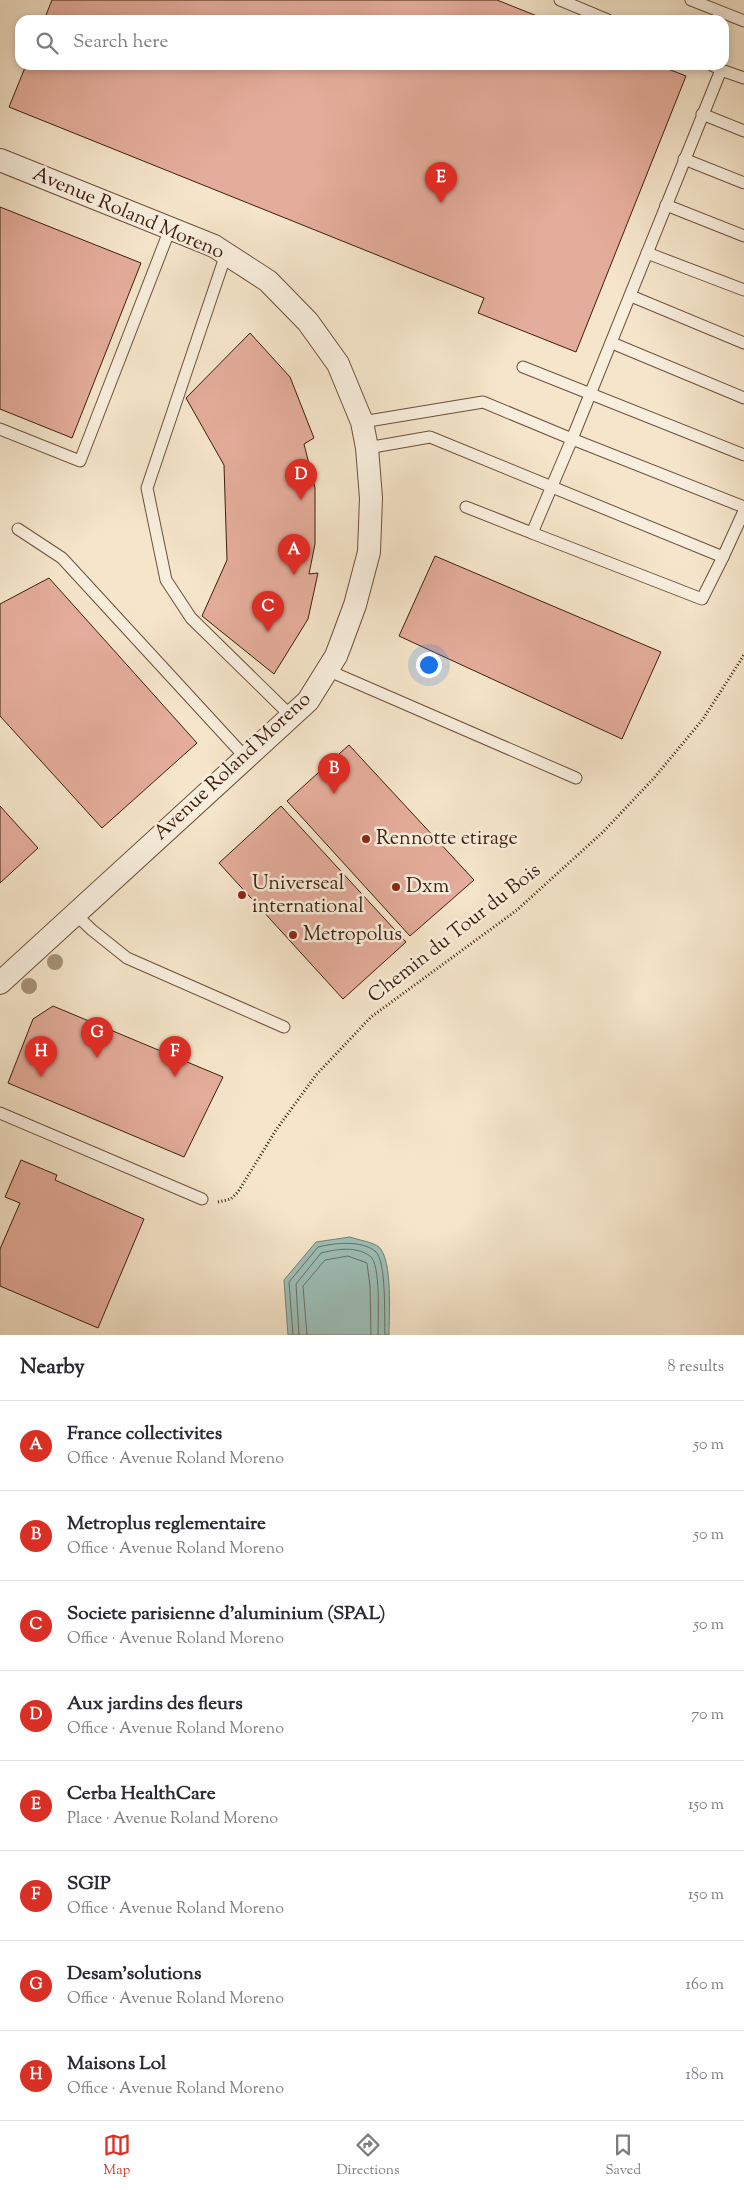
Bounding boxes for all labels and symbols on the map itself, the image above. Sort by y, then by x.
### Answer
street label: Avenue Roland Moreno [27,160,229,268]
pin: E [425,162,457,203]
pin: D [285,459,317,500]
pin: A [278,534,310,575]
pin: C [252,591,284,632]
your location [416,652,442,678]
street label: Avenue Roland Moreno [148,686,318,848]
pin: B [318,753,350,794]
place label: Rennotte etirage [376,825,518,854]
marker: Rennotte etirage [360,833,372,845]
street label: Chemin du Tour du Bois [362,857,548,1011]
place label: Universeal international [252,870,364,922]
place label: Dxm [406,873,450,902]
marker: Dxm [390,881,402,893]
marker: Universeal international [236,889,248,901]
place label: Metropolus [303,921,402,950]
marker: Metropolus [287,929,299,941]
pin: G [81,1017,113,1058]
pin: H [25,1036,57,1077]
pin: F [159,1036,191,1077]

